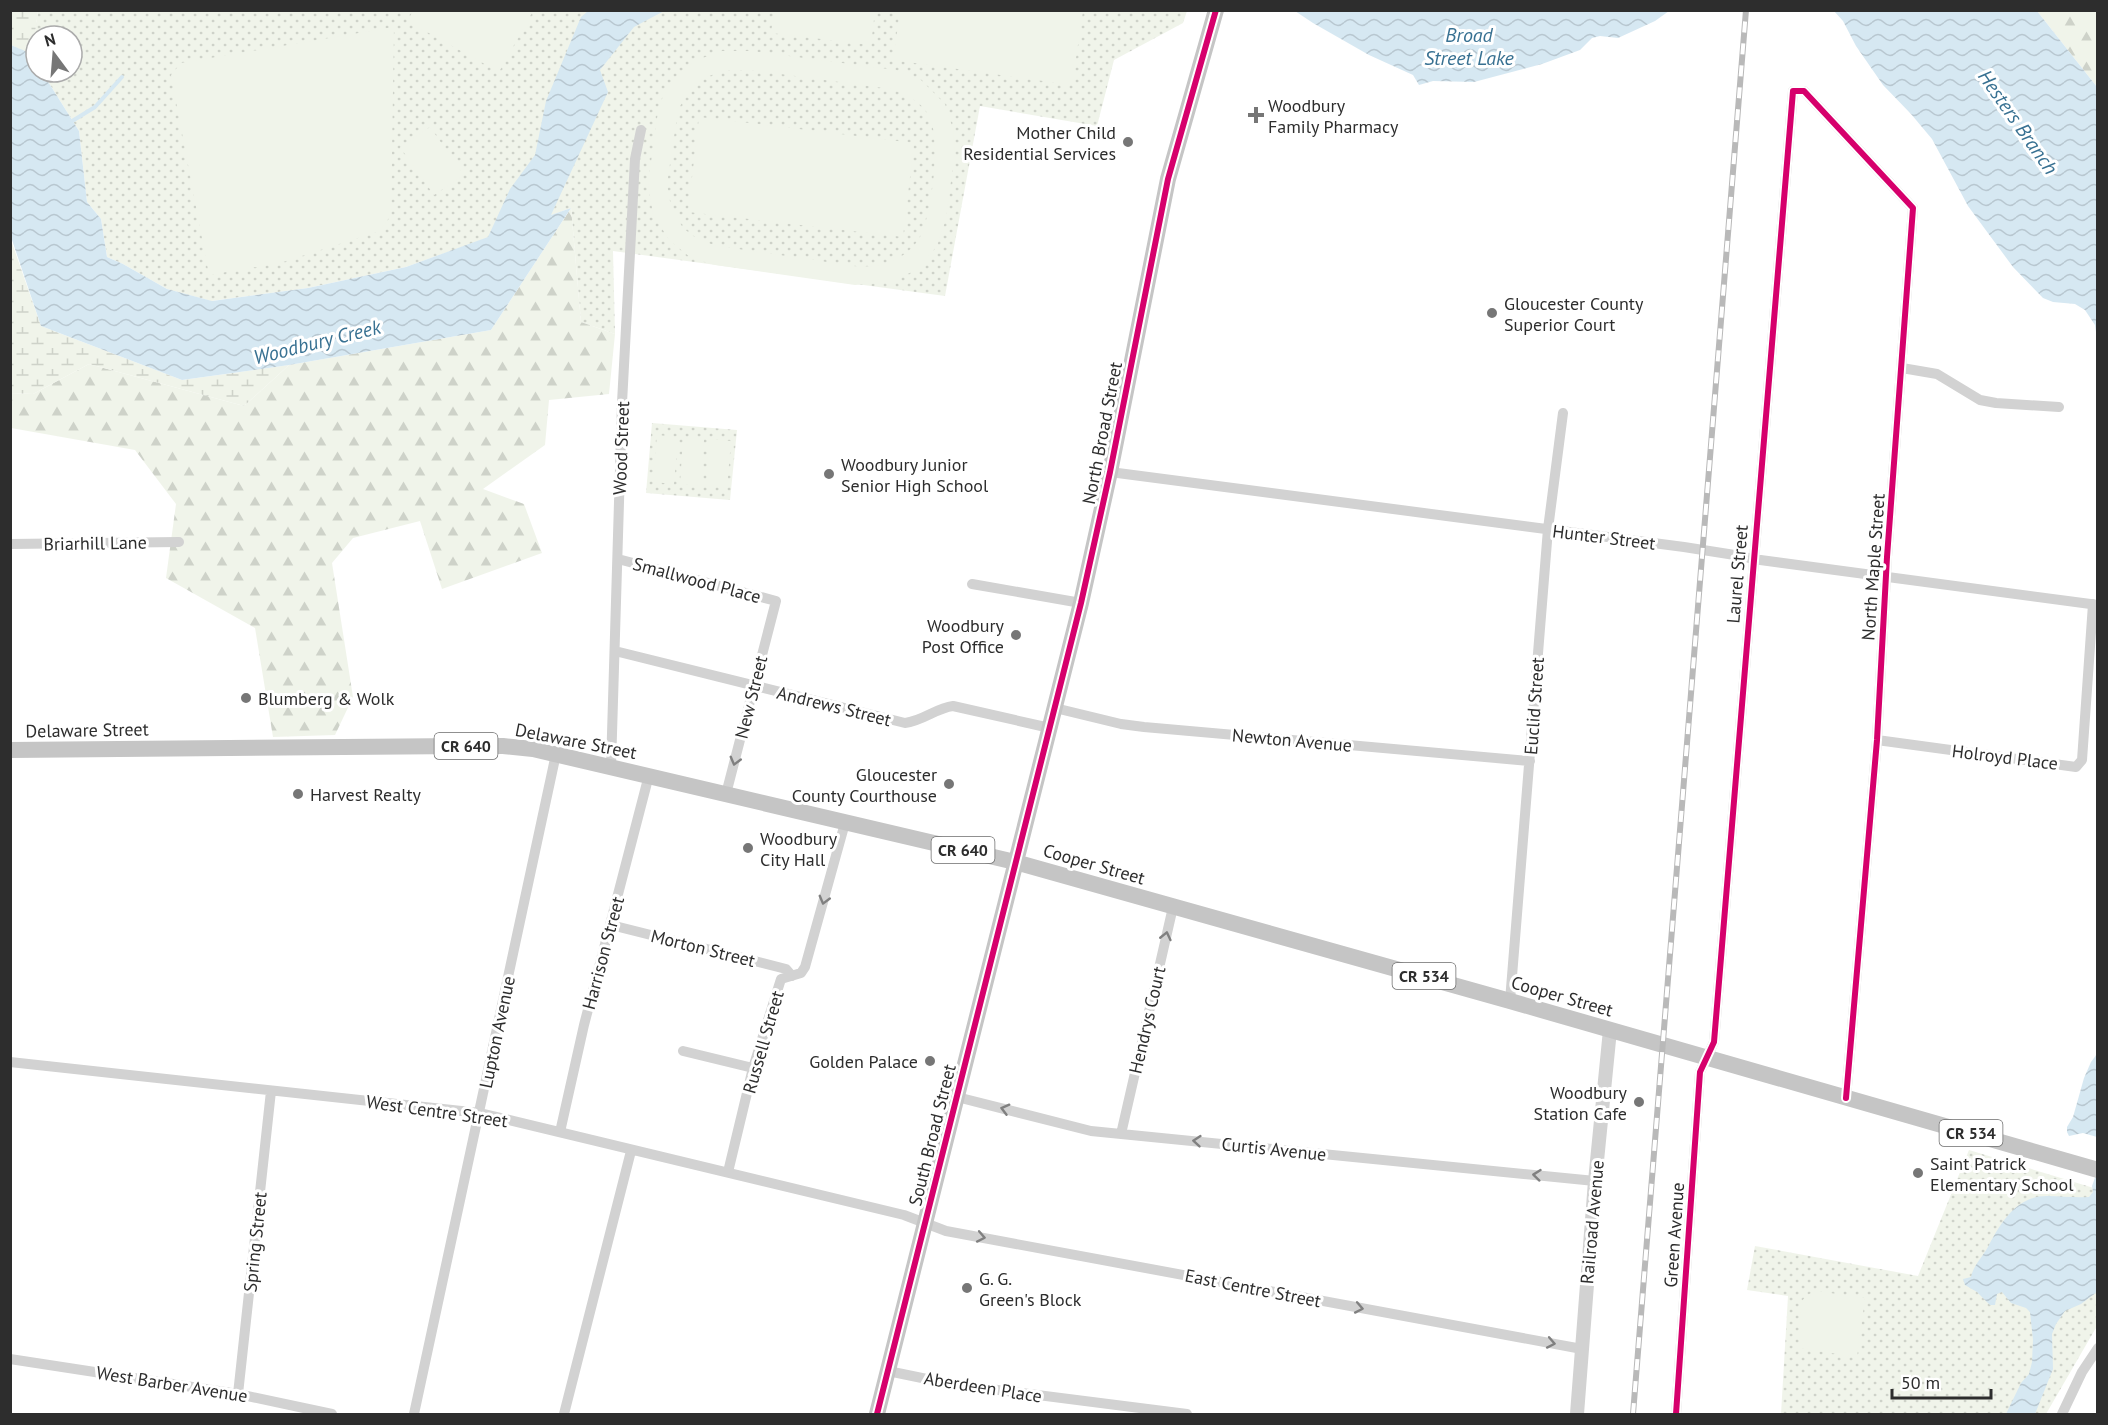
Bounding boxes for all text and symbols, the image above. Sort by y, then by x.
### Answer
water label: Broad Street Lake [1424,22,1515,71]
north arrow [24,24,84,84]
text: N [42,29,58,51]
water label: Hesters Branch [1972,64,2064,180]
place label: Woodbury Family Pharmacy [1268,94,1399,138]
marker: Woodbury Family Pharmacy [1249,108,1263,122]
place label: Mother Child Residential Services [963,121,1116,165]
marker: Mother Child Residential Services [1121,135,1135,149]
place label: Gloucester County Superior Court [1504,292,1644,336]
marker: Gloucester County Superior Court [1485,306,1499,320]
water label: Woodbury Creek [251,313,384,370]
street label: North Broad Street [1077,360,1127,506]
street label: Wood Street [608,401,634,495]
place label: Woodbury Junior Senior High School [841,453,989,497]
marker: Woodbury Junior Senior High School [822,467,836,481]
street label: North Maple Street [1856,493,1890,641]
street label: Hunter Street [1551,519,1657,555]
street label: Laurel Street [1721,524,1753,624]
street label: Briarhill Lane [43,531,147,555]
street label: Smallwood Place [630,552,764,608]
place label: Woodbury Post Office [922,614,1005,658]
marker: Woodbury Post Office [1009,628,1023,642]
street label: New Street [730,653,772,741]
street label: Euclid Street [1519,656,1549,756]
street label: Andrews Street [775,681,893,731]
place label: Blumberg & Wolk [258,687,395,710]
marker: Blumberg & Wolk [239,691,253,705]
street label: Delaware Street [25,717,149,743]
street label: Delaware Street [513,718,639,764]
street label: Newton Avenue [1231,723,1353,757]
road number: CR 640 [434,733,498,759]
street label: Holroyd Place [1951,739,2059,775]
one-way arrow [730,755,742,766]
place label: Gloucester County Courthouse [792,763,937,807]
marker: Gloucester County Courthouse [942,777,956,791]
place label: Harvest Realty [310,783,422,806]
marker: Harvest Realty [291,787,305,801]
place label: Woodbury City Hall [760,827,838,871]
road number: CR 640 [932,837,994,863]
street label: Cooper Street [1040,839,1148,889]
marker: Woodbury City Hall [741,841,755,855]
street label: Harrison Street [577,894,629,1012]
one-way arrow [819,894,831,905]
street label: Morton Street [648,924,758,972]
one-way arrow [1159,931,1172,941]
road number: CR 534 [1392,963,1456,989]
street label: Hendrys Court [1123,964,1171,1076]
street label: Cooper Street [1508,971,1616,1021]
street label: Lupton Avenue [474,974,520,1090]
street label: Russell Street [737,988,789,1096]
place label: Golden Palace [809,1050,918,1073]
marker: Golden Palace [923,1054,937,1068]
street label: South Broad Street [903,1062,961,1208]
place label: Woodbury Station Cafe [1534,1081,1628,1125]
street label: West Centre Street [365,1090,509,1132]
marker: Woodbury Station Cafe [1632,1095,1646,1109]
one-way arrow [1000,1104,1011,1116]
road number: CR 534 [1940,1120,2002,1146]
street label: Curtis Avenue [1220,1132,1328,1166]
one-way arrow [1192,1135,1201,1148]
place label: Saint Patrick Elementary School [1930,1152,2074,1196]
street label: Railroad Avenue [1575,1159,1609,1285]
marker: Saint Patrick Elementary School [1911,1166,1925,1180]
one-way arrow [1532,1169,1541,1182]
street label: Green Avenue [1659,1182,1689,1288]
street label: Spring Street [238,1191,272,1293]
one-way arrow [976,1230,986,1243]
street label: East Centre Street [1183,1264,1323,1312]
place label: G. G. Green's Block [979,1267,1082,1311]
marker: G. G. Green's Block [960,1281,974,1295]
one-way arrow [1354,1301,1364,1314]
one-way arrow [1545,1336,1555,1349]
street label: West Barber Avenue [95,1361,249,1407]
scale bar [1892,1362,1991,1400]
street label: Aberdeen Place [922,1366,1044,1408]
text: 50 m [1901,1371,1940,1394]

